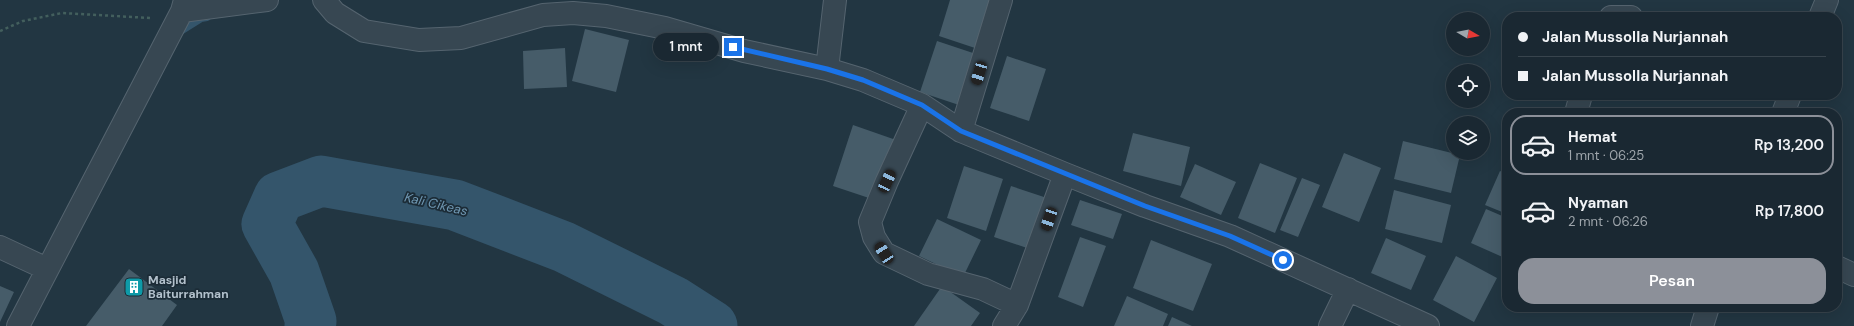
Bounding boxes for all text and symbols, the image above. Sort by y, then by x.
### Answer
north arrow [1446,12,1490,56]
map controls [1446,12,1490,160]
text: Jalan Mussolla Nurjannah [1542,27,1728,47]
callout: 1 mnt [653,33,719,61]
text: 1 mnt [669,38,703,55]
route end [724,38,742,56]
car [970,60,988,86]
button: locate [1446,64,1490,108]
text: Jalan Mussolla Nurjannah [1542,66,1728,86]
button: layers [1446,116,1490,160]
icon: car [1520,127,1556,163]
text: Hemat [1568,127,1617,147]
text: Rp 13,200 [1754,135,1824,155]
text: 1 mnt · 06:25 [1568,147,1644,164]
car [876,168,898,194]
water label: Kali Cikeas [403,188,469,220]
icon: car [1520,193,1556,229]
text: Nyaman [1568,193,1628,213]
text: Rp 17,800 [1755,201,1824,221]
car [1039,206,1059,232]
text: 2 mnt · 06:26 [1568,213,1648,230]
car [872,240,896,266]
route start [1274,251,1292,269]
button: Pesan [1518,258,1826,304]
place label: Masjid Baiturrahman [148,272,229,302]
building icon: Masjid Baiturrahman [123,276,145,298]

